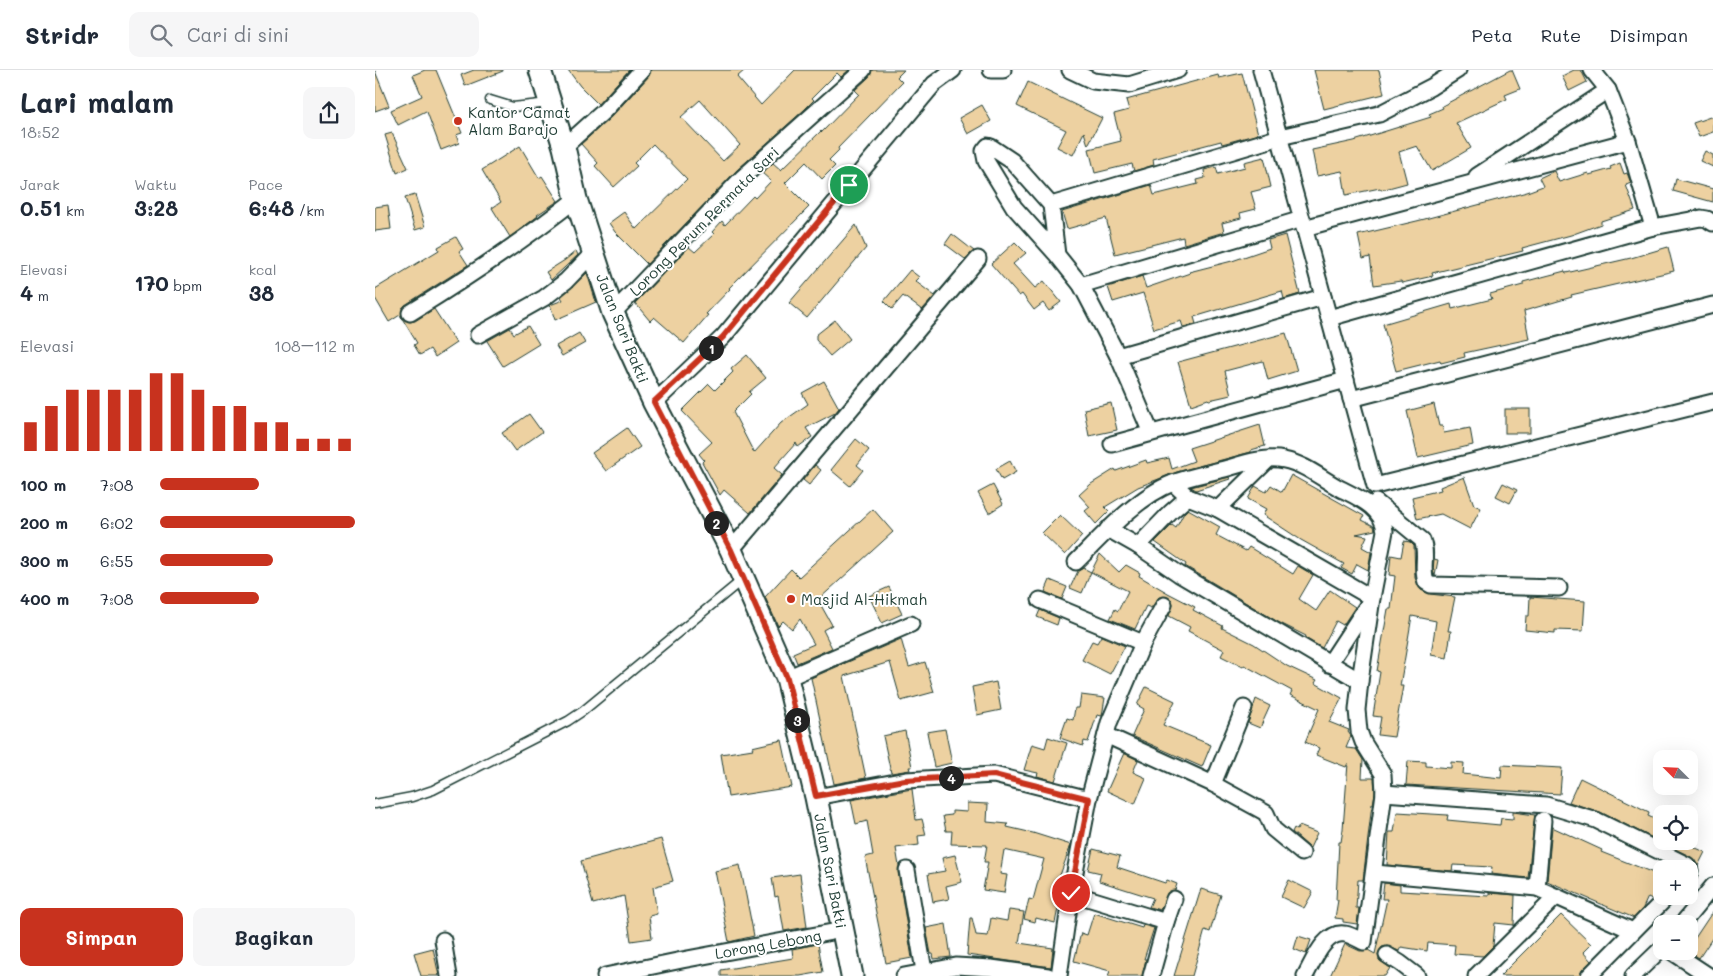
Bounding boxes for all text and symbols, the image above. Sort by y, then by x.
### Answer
search box [129,12,479,57]
text: Stridr [25,19,99,50]
icon: search [147,21,175,49]
text: Cari di sini [187,22,289,47]
text: Peta [1471,23,1513,47]
text: Rute [1541,23,1581,47]
text: Disimpan [1609,23,1688,47]
text: Lari malam [20,84,174,120]
button: share [303,87,355,139]
place label: Kantor Camat Alam Barajo [468,102,571,139]
marker: Kantor Camat Alam Barajo [452,115,464,127]
text: 18:52 [20,121,60,142]
street label: Lorong Perum Permata Sari [625,142,783,300]
pin [828,164,870,206]
icon: arrive [835,171,863,199]
text: Jarak [20,175,60,194]
text: Waktu [134,175,177,194]
text: Pace [249,175,283,194]
text: 0.51 [20,194,62,221]
text: 3:28 [134,194,178,221]
text: 6:48 [249,194,294,221]
text: km [62,201,85,220]
text: /km [294,201,325,220]
text: Elevasi [20,260,67,279]
text: kcal [249,260,277,279]
text: 170 [134,269,169,296]
street label: Jalan Sari Bakti [592,270,654,386]
text: bpm [169,276,202,295]
text: 4 [20,279,33,306]
text: 38 [249,279,274,306]
text: m [33,286,49,305]
text: Elevasi [20,335,74,356]
text: 108–112 m [274,335,355,356]
pin: 1 [699,336,723,360]
text: 1 [708,339,715,358]
text: 100 m [20,474,66,495]
text: 7:08 [100,474,133,495]
pin: 2 [703,510,729,536]
text: 200 m [20,512,68,533]
text: 6:02 [100,512,133,533]
text: 2 [713,514,720,533]
text: 300 m [20,550,69,571]
text: 6:55 [100,550,133,571]
text: 400 m [20,588,69,609]
text: 7:08 [100,588,133,609]
place label: Masjid Al-Hikmah [801,589,927,609]
marker: Masjid Al-Hikmah [785,593,797,605]
pin: 3 [785,708,809,732]
text: 3 [793,711,802,730]
north arrow [1653,750,1697,795]
map controls [1653,750,1698,960]
pin: 4 [939,766,963,790]
text: 4 [947,769,956,788]
button: locate [1653,805,1698,850]
street label: Jalan Sari Bakti [810,812,852,930]
button: + [1653,860,1698,905]
pin [1050,872,1092,914]
icon: check [1057,879,1085,907]
button: Simpan [20,908,183,966]
button: Bagikan [193,908,355,966]
button: − [1653,915,1698,960]
street label: Lorong Lebong [713,925,823,963]

